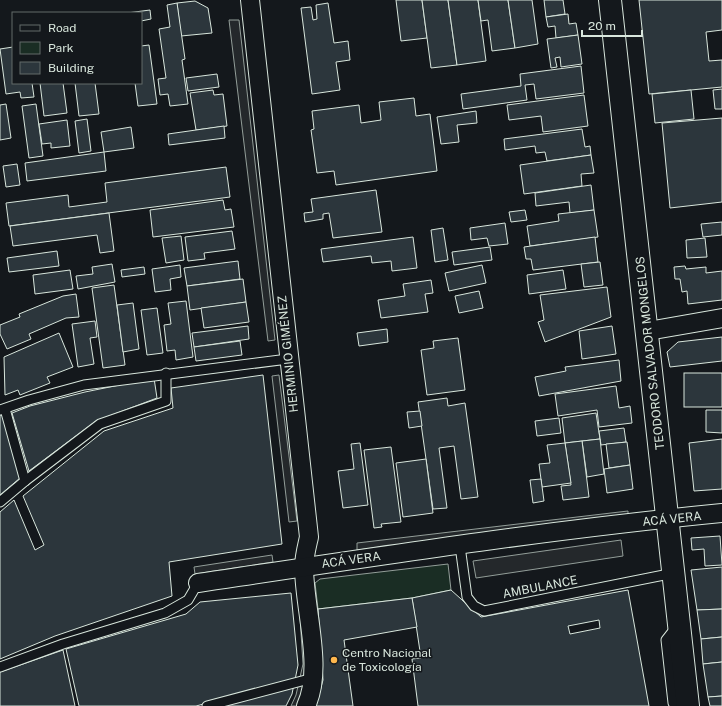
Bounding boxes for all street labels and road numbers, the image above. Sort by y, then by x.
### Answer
street label: TEODORO SALVADOR MONGELOS [633,256,667,450]
street label: HERMINIO GIMÉNEZ [275,294,301,413]
street label: ACÁ VERA [642,509,703,529]
street label: ACÁ VERA [320,549,382,571]
street label: AMBULANCE [501,573,579,601]

